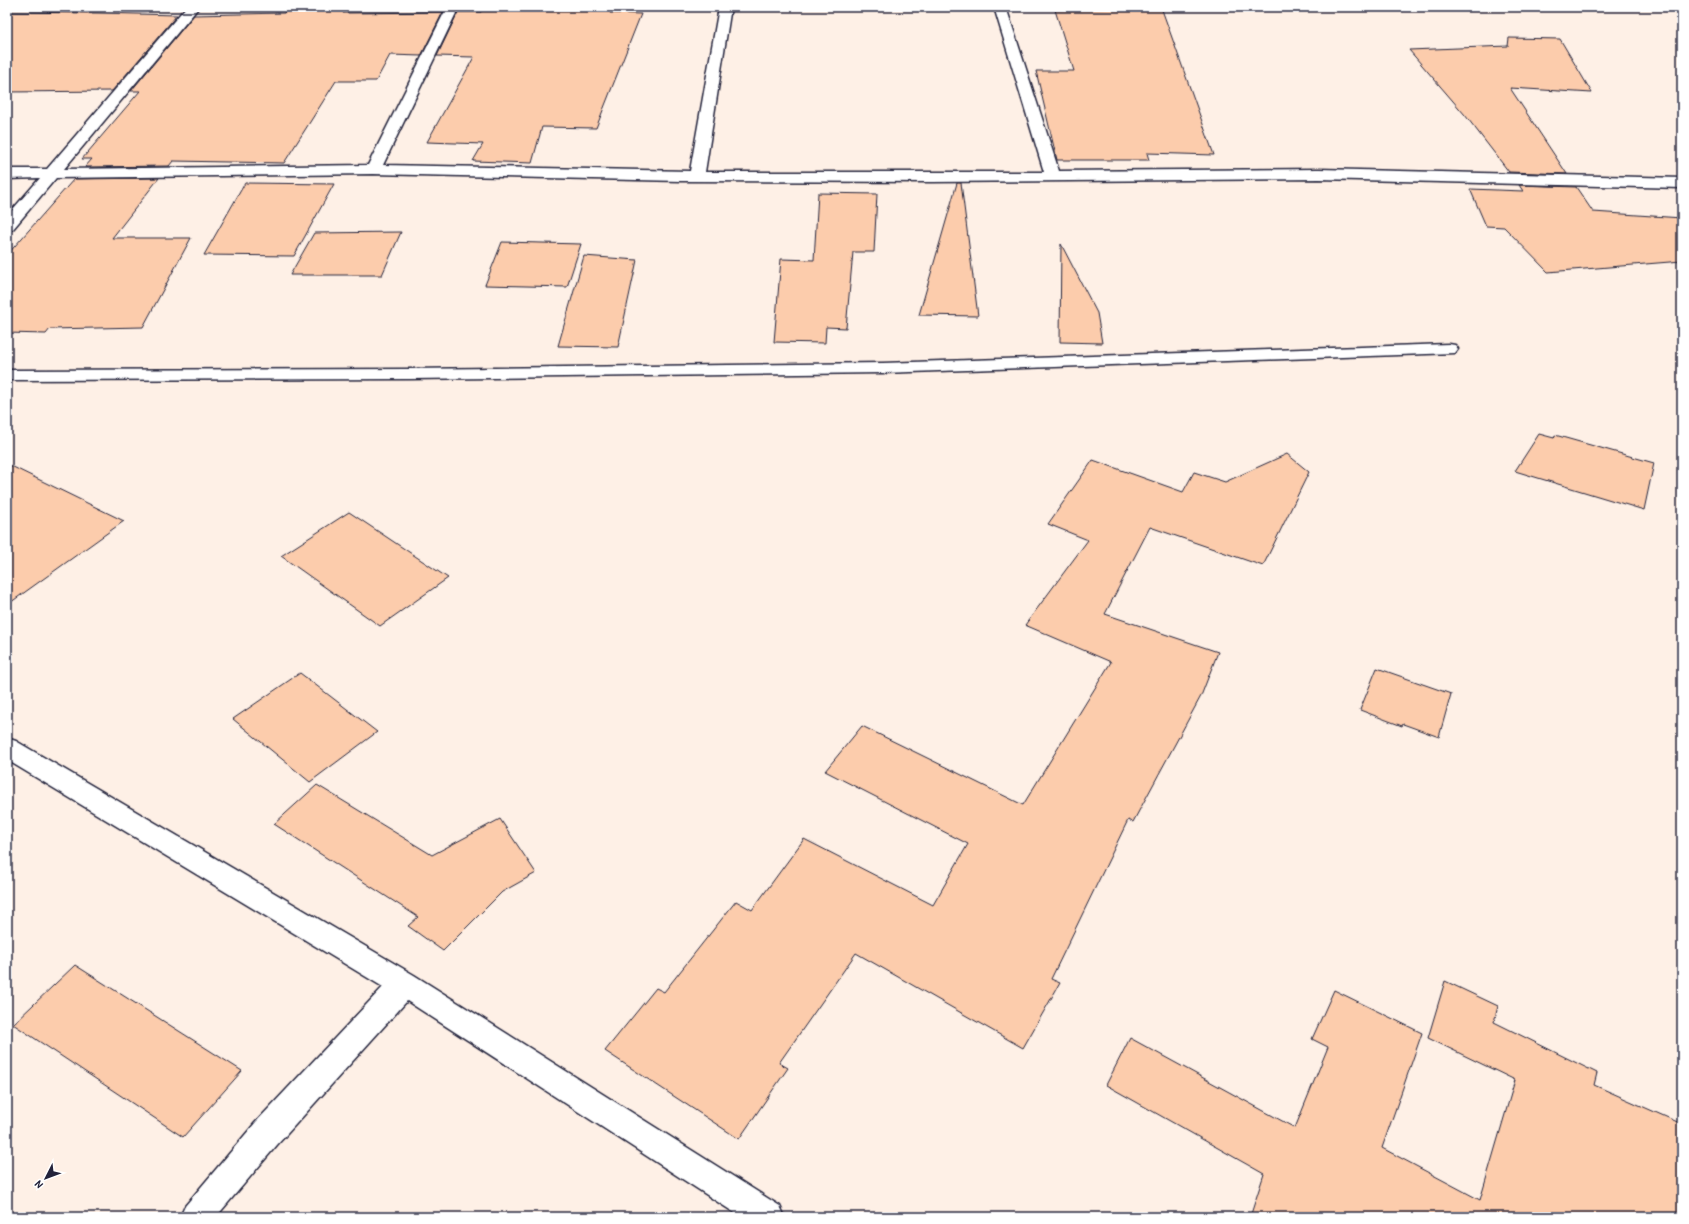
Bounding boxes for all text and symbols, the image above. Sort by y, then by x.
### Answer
north arrow [26,1158,66,1198]
text: N [31,1178,46,1192]

